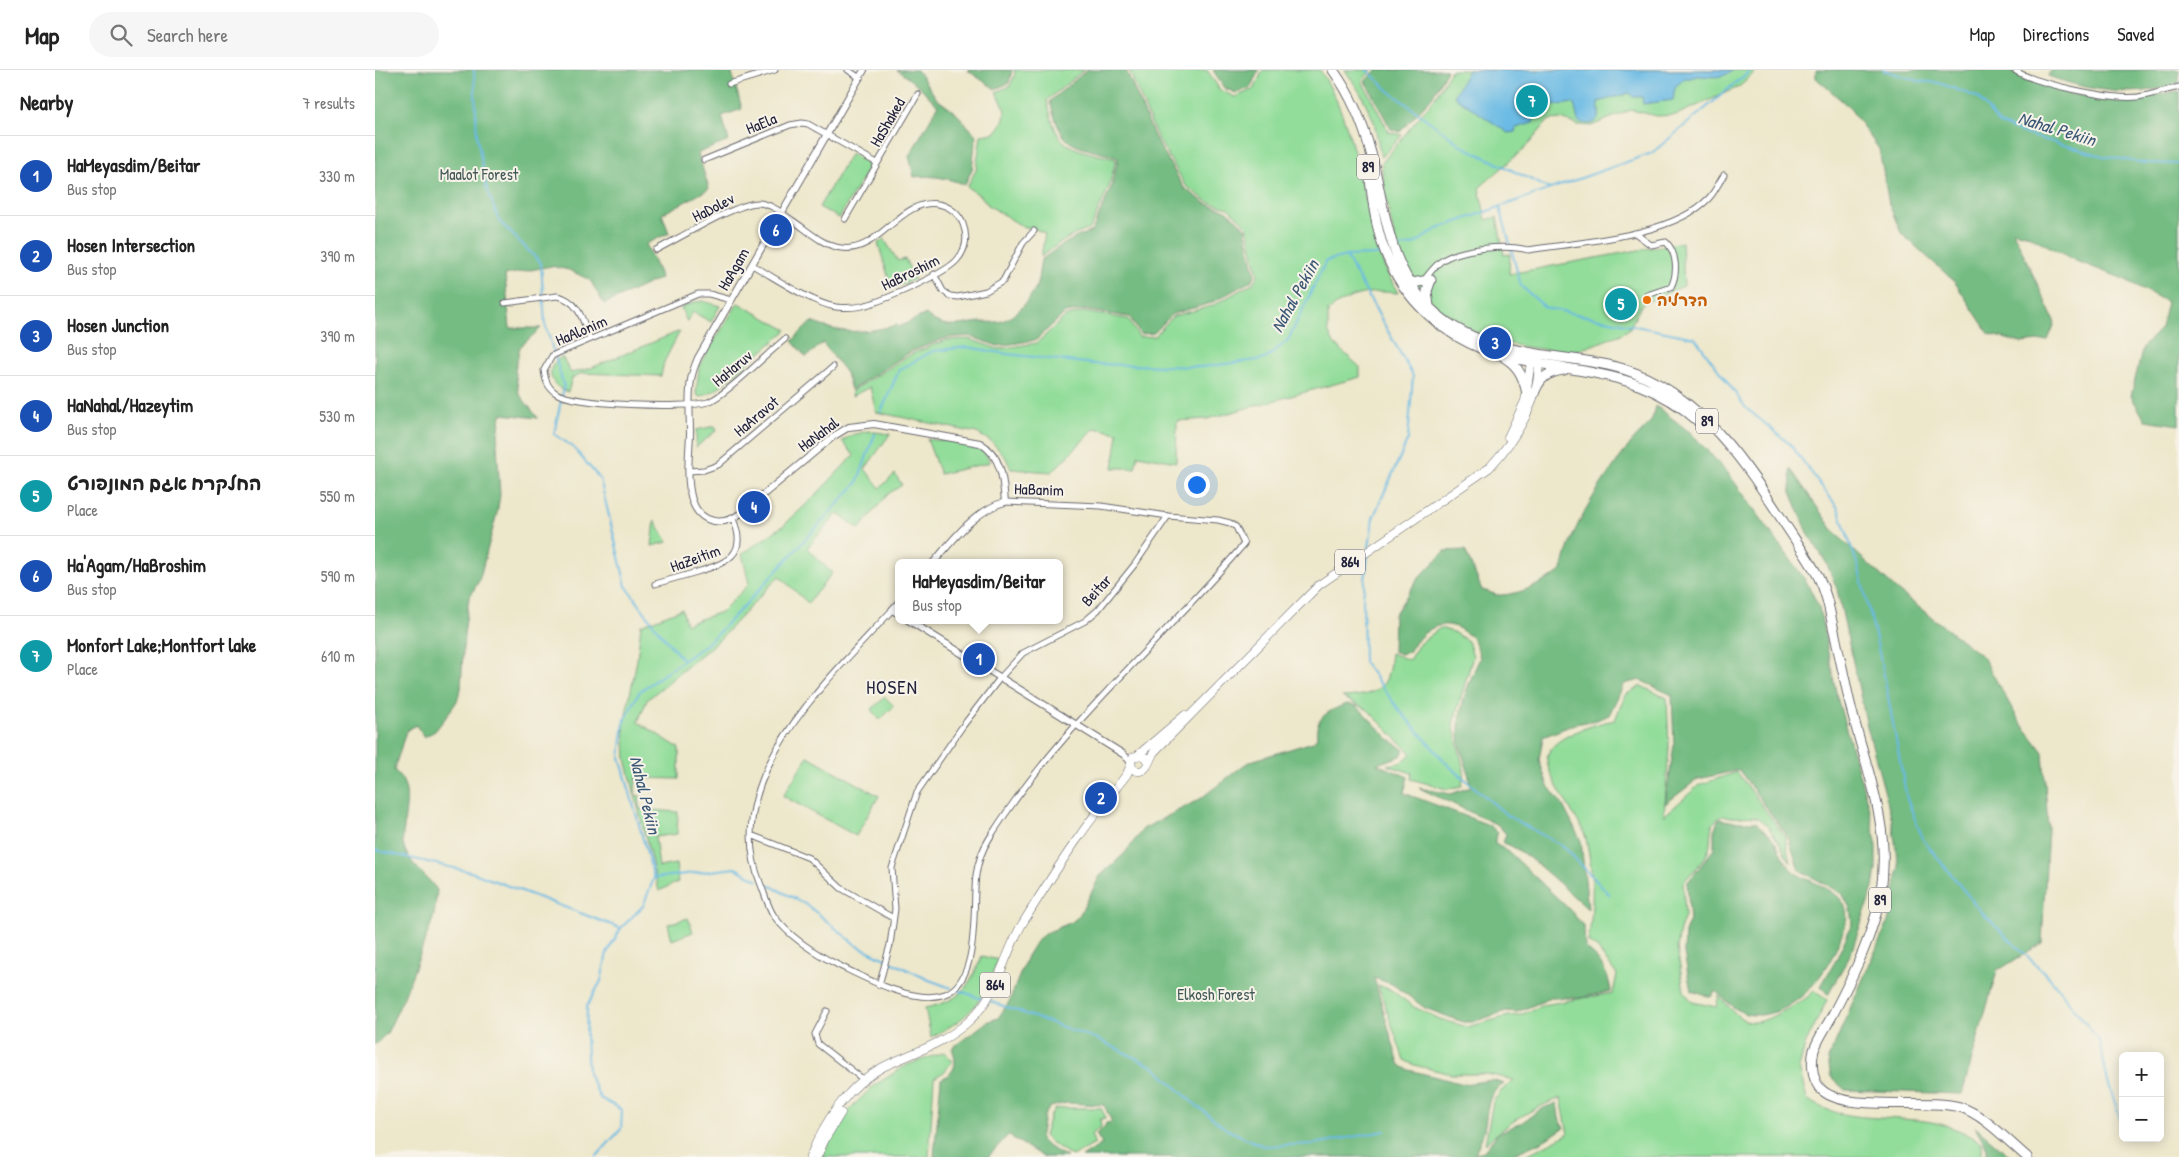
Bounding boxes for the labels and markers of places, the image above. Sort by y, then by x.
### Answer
pin: 7 [1516,82,1548,120]
pin: 6 [760,211,792,249]
pin: 5 [1605,285,1637,323]
place label: הדרליה [1657,289,1708,311]
marker: הדרליה [1641,294,1653,306]
pin: 3 [1479,324,1511,362]
pin: 4 [738,488,770,526]
pin: 1 [963,640,995,678]
pin: 2 [1085,779,1117,817]

